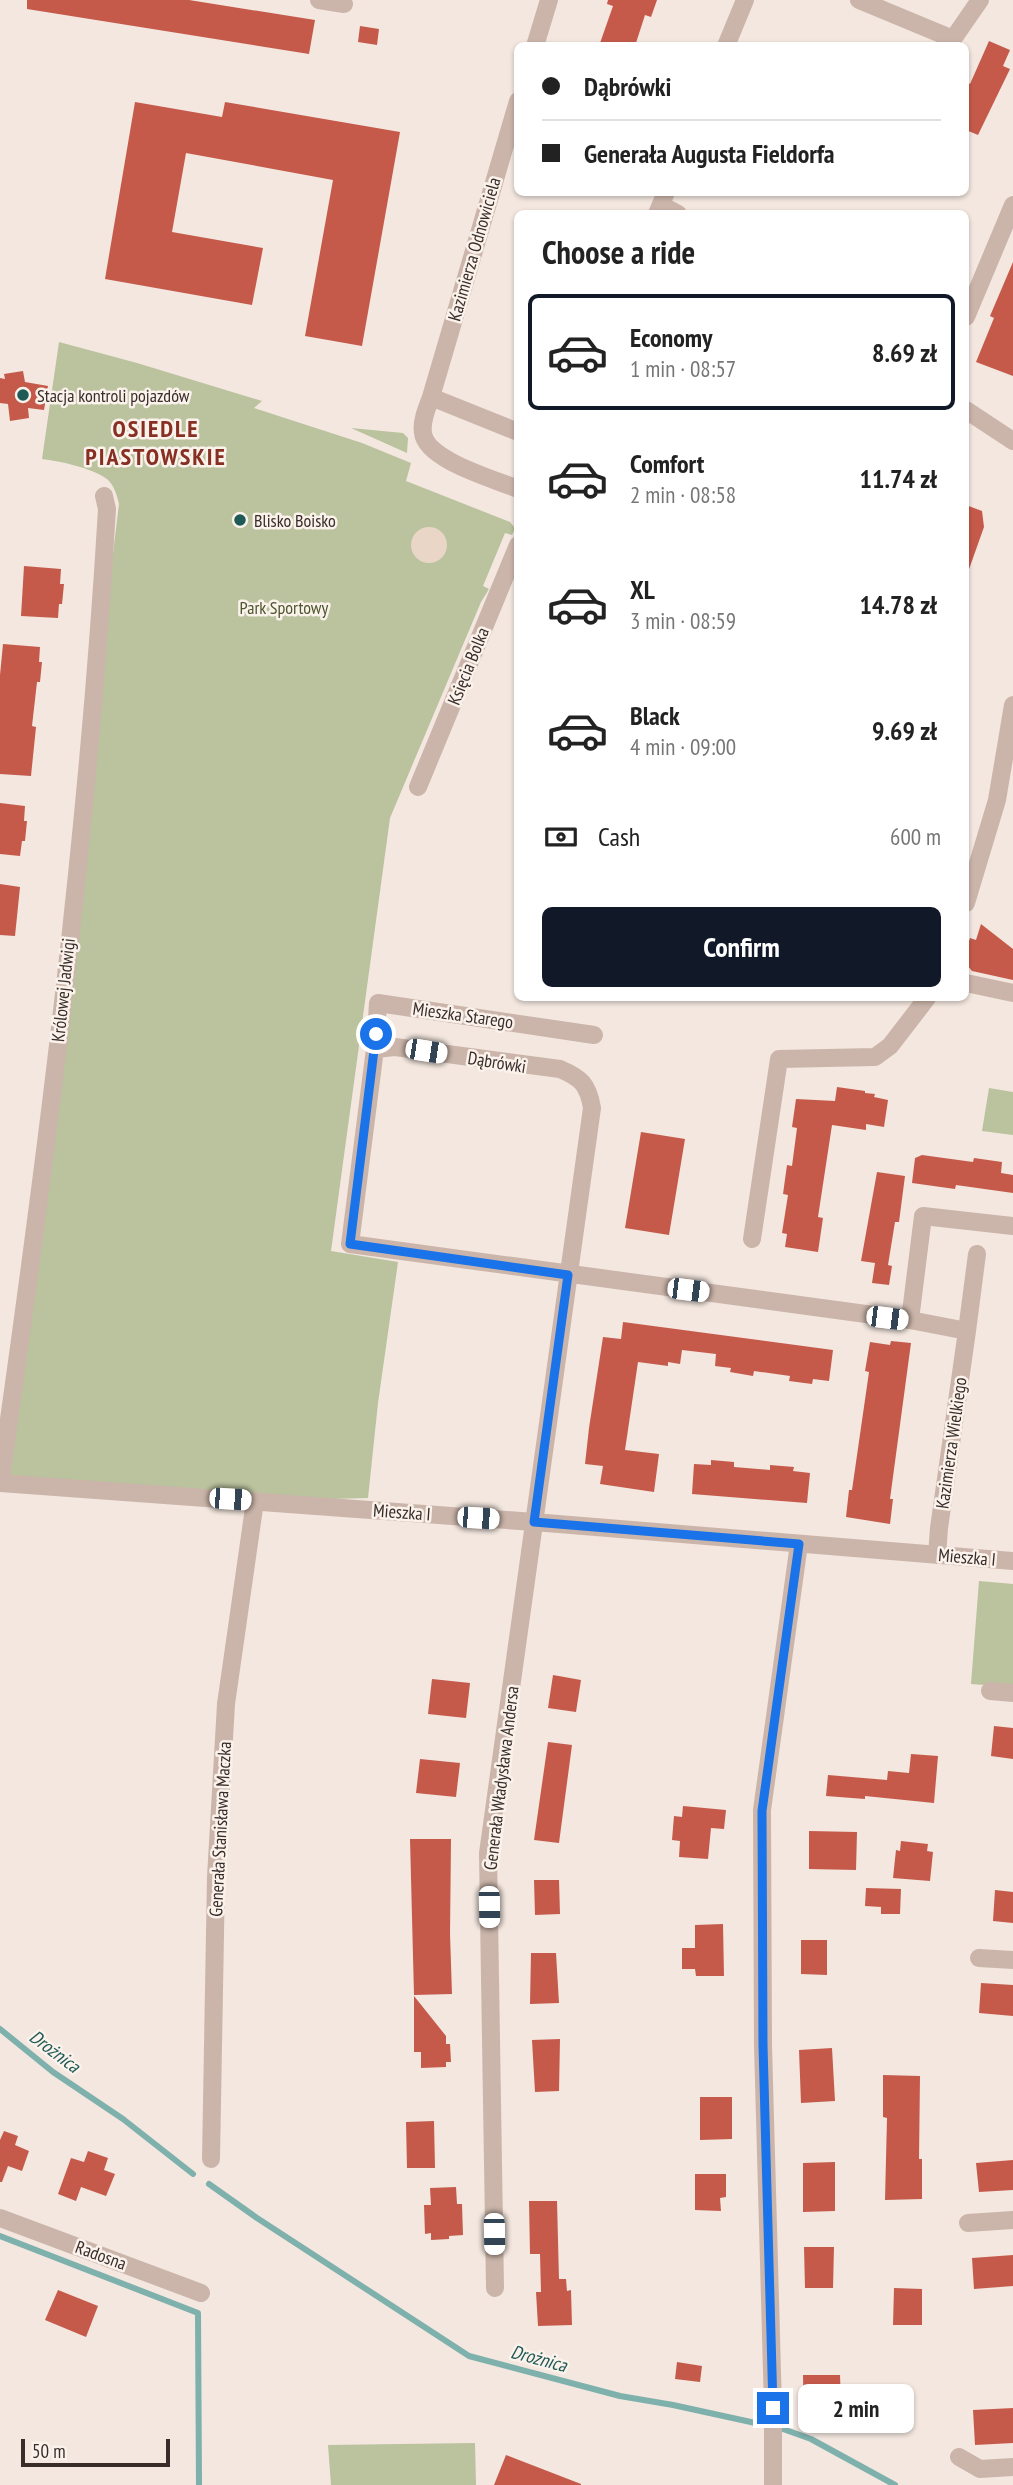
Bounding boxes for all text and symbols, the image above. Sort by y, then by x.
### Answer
text: Dąbrówki [584,70,671,103]
text: Generała Augusta Fieldorfa [584,137,835,170]
street label: Kazimierza Odnowiciela [442,174,506,324]
text: Choose a ride [542,231,695,273]
icon: car [546,321,609,384]
text: Economy [630,321,712,354]
text: 8.69 zł [872,336,937,369]
text: 1 min · 08:57 [630,354,736,383]
place label: Stacja kontroli pojazdów [37,384,190,407]
marker: Stacja kontroli pojazdów [15,387,31,403]
district label: OSIEDLE PIASTOWSKIE [85,413,227,472]
icon: car [546,447,609,510]
text: Comfort [630,447,704,480]
text: 11.74 zł [860,462,937,495]
text: 2 min · 08:58 [630,480,736,509]
place label: Blisko Boisko [254,509,336,532]
marker: Blisko Boisko [232,512,248,528]
icon: car [546,573,609,636]
text: XL [630,573,655,606]
text: 14.78 zł [860,588,937,621]
park label: Park Sportowy [240,596,329,619]
text: 3 min · 08:59 [630,606,736,635]
street label: Księcia Bolka [442,624,494,708]
icon: car [546,699,609,762]
text: Black [630,699,680,732]
text: 9.69 zł [872,714,937,747]
text: 4 min · 09:00 [630,732,736,761]
icon: cash [542,818,580,856]
text: Cash [598,820,640,853]
text: 600 m [890,822,941,851]
button: Confirm [542,907,941,987]
street label: Królowej Jadwigi [46,937,80,1043]
street label: Mieszka Starego [411,997,515,1033]
route start [360,1018,392,1050]
car [404,1037,449,1065]
street label: Dąbrówki [466,1046,528,1078]
car [666,1277,711,1303]
car [865,1305,910,1331]
street label: Kazimierza Wielkiego [930,1376,972,1510]
car [209,1487,252,1511]
street label: Mieszka I [372,1499,432,1525]
car [457,1506,500,1530]
street label: Mieszka I [937,1543,997,1571]
street label: Generała Władysława Andersa [478,1685,524,1871]
street label: Generała Stanisława Maczka [204,1741,236,1917]
car [479,1886,500,1928]
water label: Drożnica [25,2024,86,2079]
car [484,2213,505,2255]
street label: Radosna [72,2235,130,2275]
water label: Drożnica [508,2339,571,2377]
callout: 2 min [798,2384,913,2432]
route end [757,2392,789,2424]
text: 2 min [833,2394,879,2423]
scale bar [21,2436,170,2468]
text: 50 m [32,2439,66,2463]

